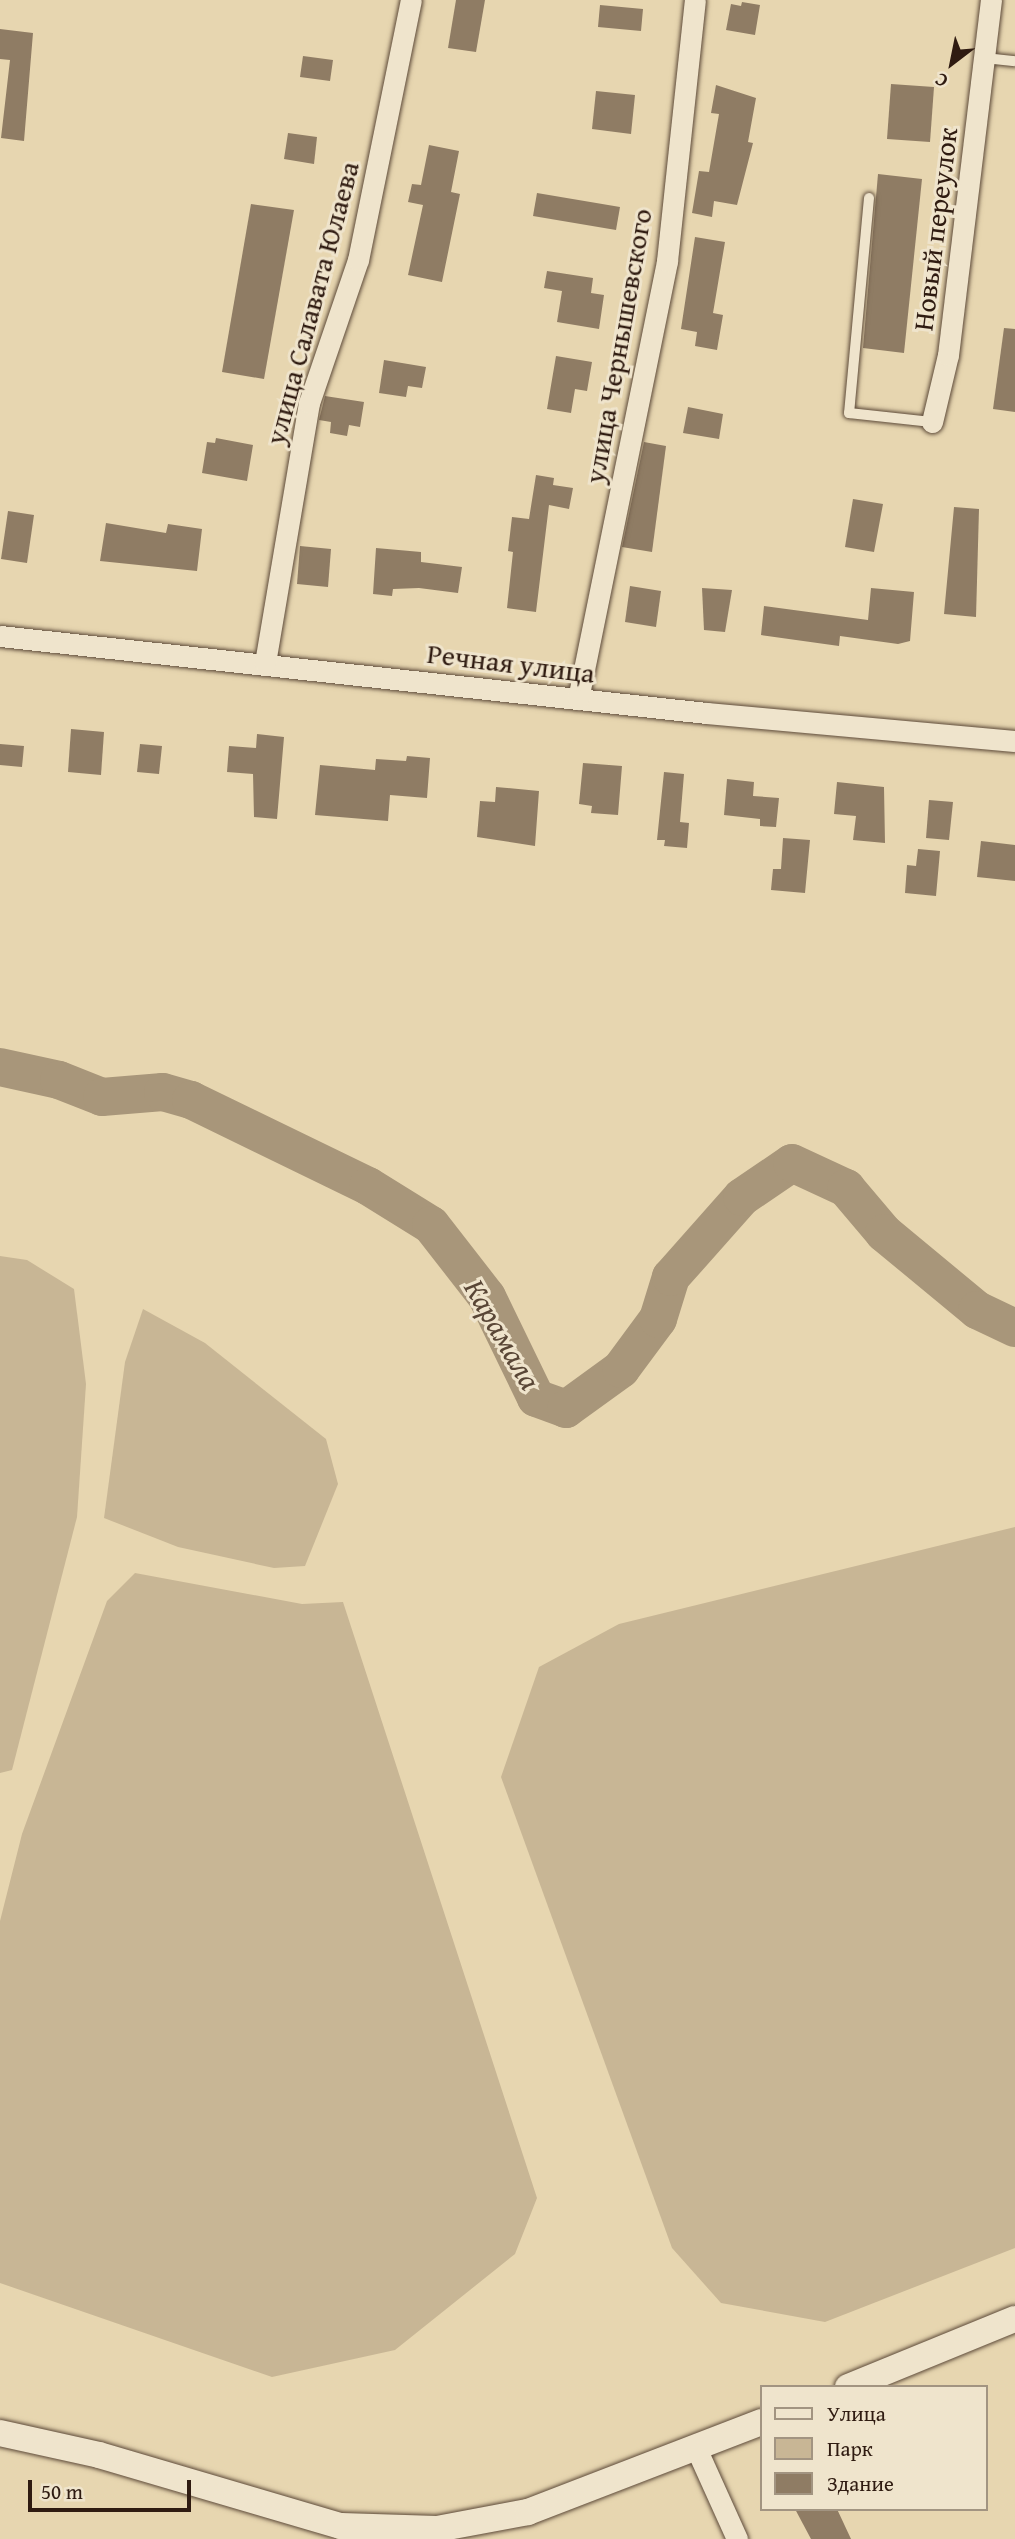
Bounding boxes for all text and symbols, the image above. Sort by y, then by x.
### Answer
north arrow [917,28,987,98]
text: С [929,66,953,96]
street label: Новый переулок [906,125,964,333]
street label: улица Салавата Юлаева [258,158,366,448]
street label: улица Чернышевского [577,206,659,486]
street label: Речная улица [425,636,597,690]
water label: Карамала [457,1272,549,1396]
legend [760,2385,987,2511]
text: Улица [827,2398,886,2429]
text: Парк [827,2433,873,2464]
scale bar [32,2466,194,2510]
text: Здание [827,2468,894,2499]
text: 50 m [41,2476,83,2507]

